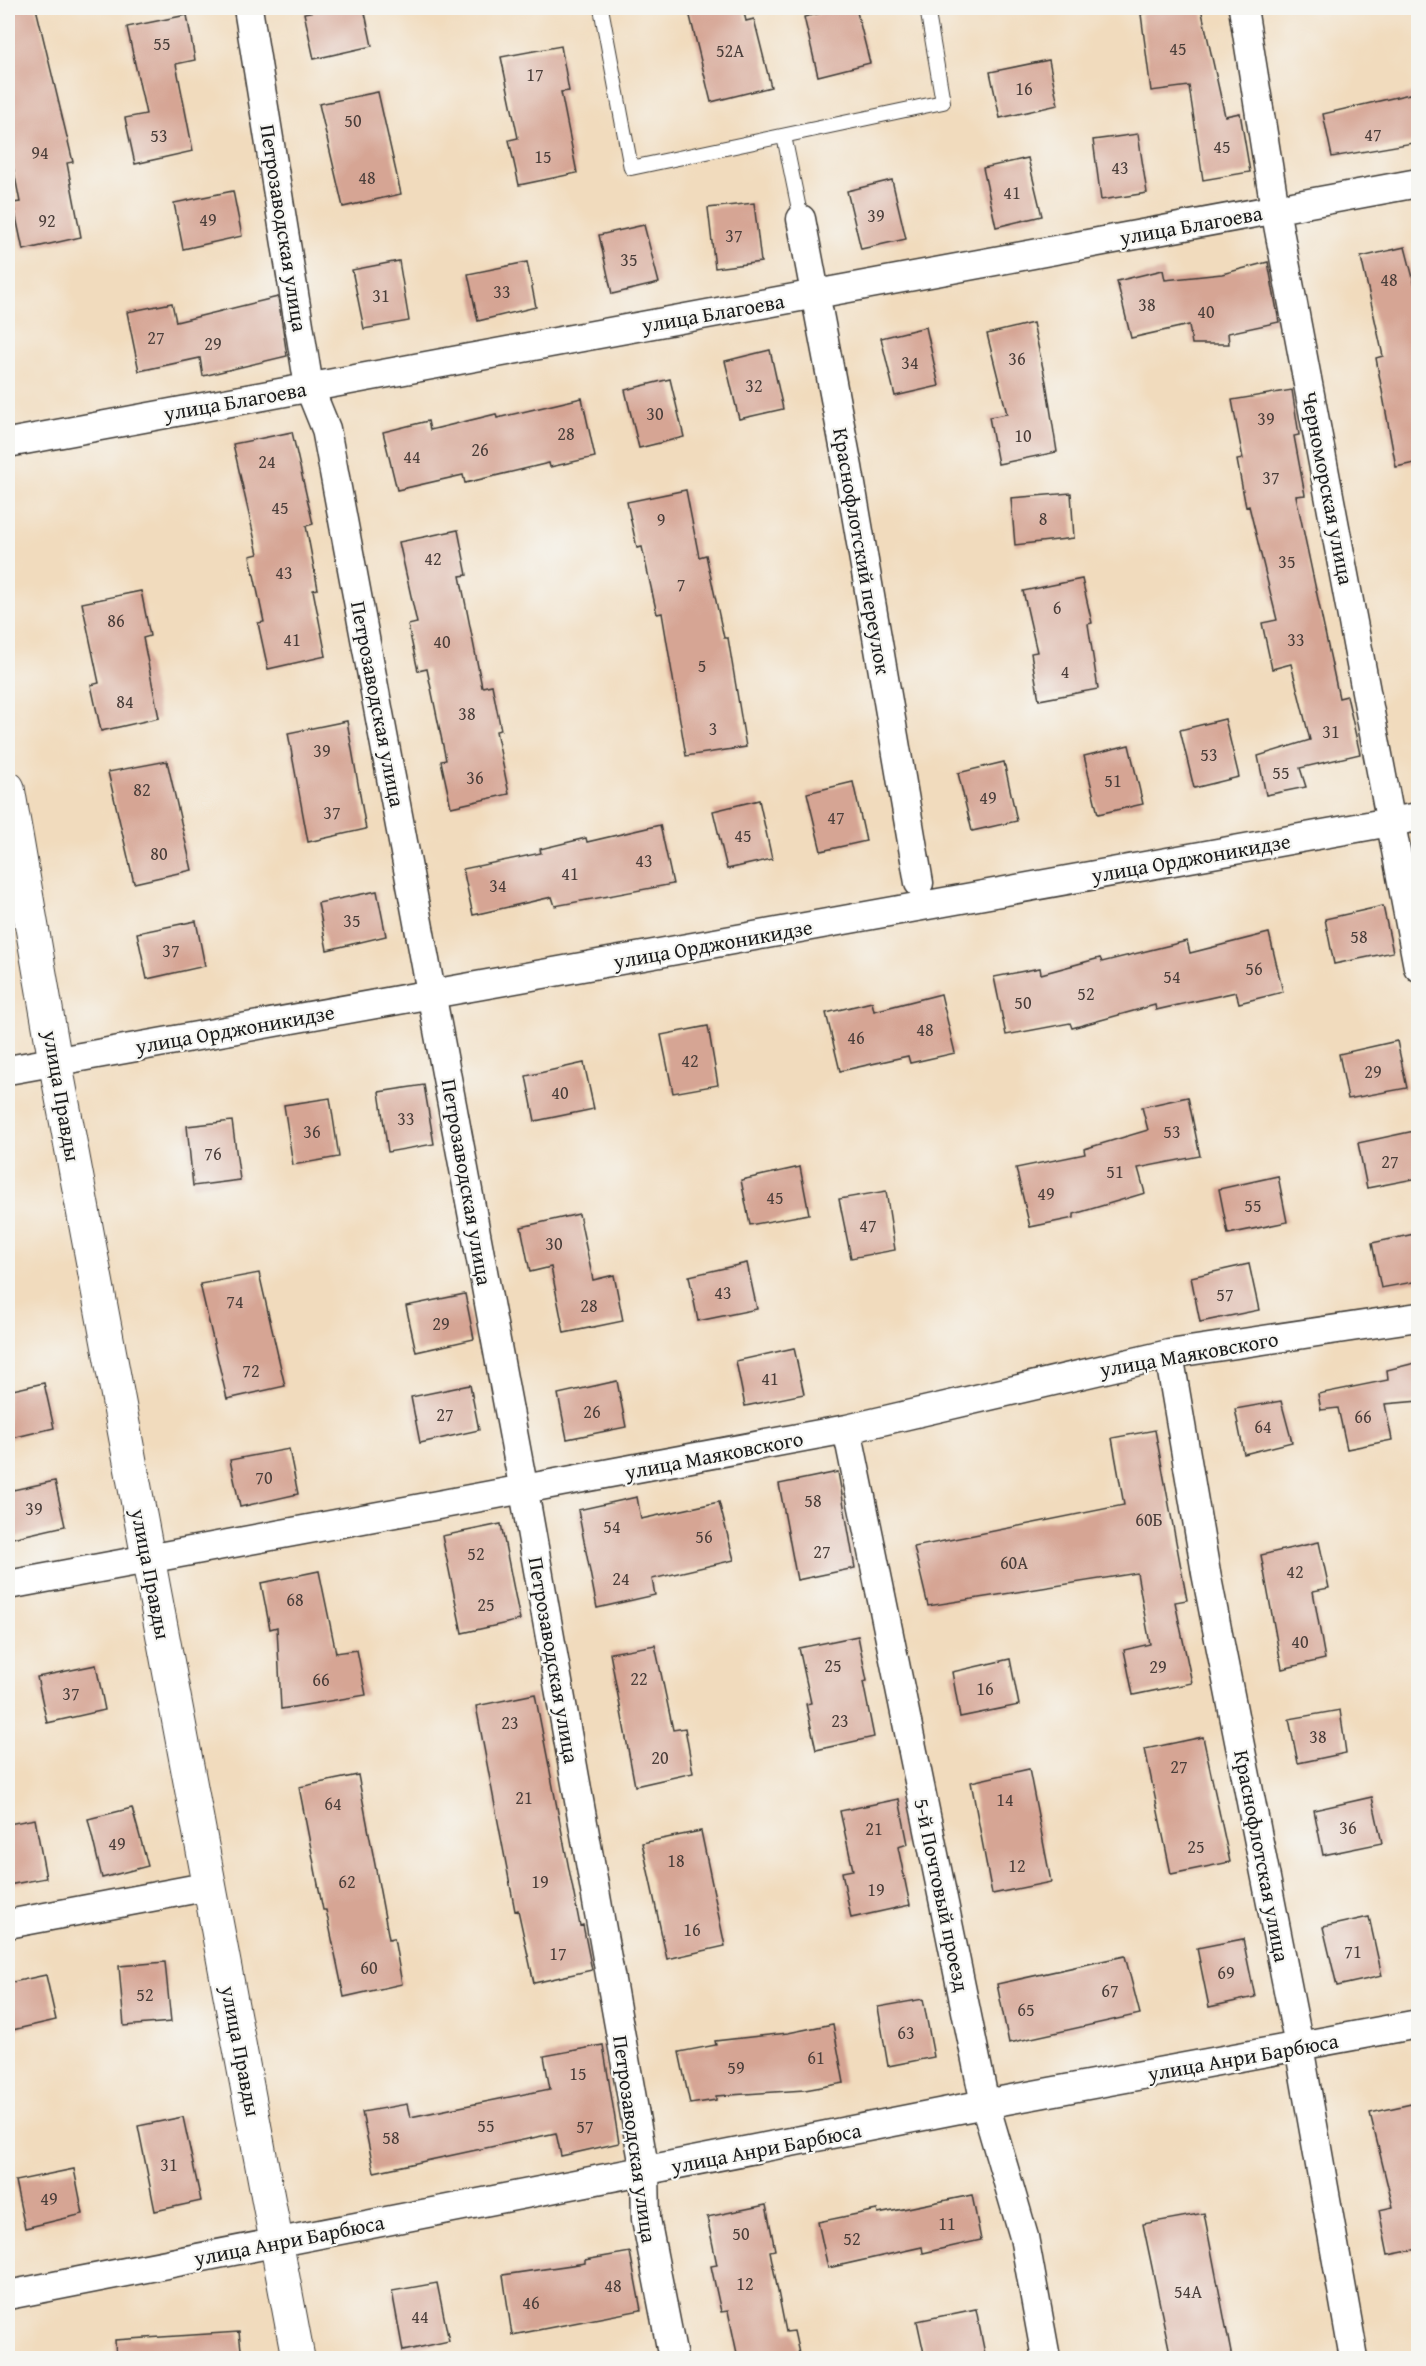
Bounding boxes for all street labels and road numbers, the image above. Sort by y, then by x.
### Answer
street label: Петрозаводская улица [252,122,316,334]
street label: улица Благоева [1116,197,1265,253]
street label: улица Благоева [638,285,787,341]
street label: улица Благоева [160,373,309,429]
street label: Черноморская улица [1294,389,1362,587]
street label: Краснофлотский переулок [825,425,899,677]
street label: Петрозаводская улица [343,598,413,810]
street label: улица Орджоникидзе [1088,825,1293,891]
street label: улица Орджоникидзе [610,911,815,977]
street label: улица Орджоникидзе [132,996,337,1062]
street label: улица Правды [35,1027,89,1164]
street label: Петрозаводская улица [434,1076,500,1288]
street label: улица Маяковского [1096,1323,1281,1385]
street label: улица Маяковского [621,1423,806,1488]
street label: улица Правды [123,1505,179,1642]
street label: Петрозаводская улица [521,1554,587,1766]
street label: Краснофлотская улица [1226,1747,1298,1965]
street label: 5-й Почтовый проезд [906,1795,978,1995]
street label: улица Правды [213,1982,269,2119]
street label: улица Анри Барбюса [1144,2025,1341,2089]
street label: Петрозаводская улица [605,2033,665,2245]
street label: улица Анри Барбюса [667,2114,864,2182]
street label: улица Анри Барбюса [190,2206,387,2274]

